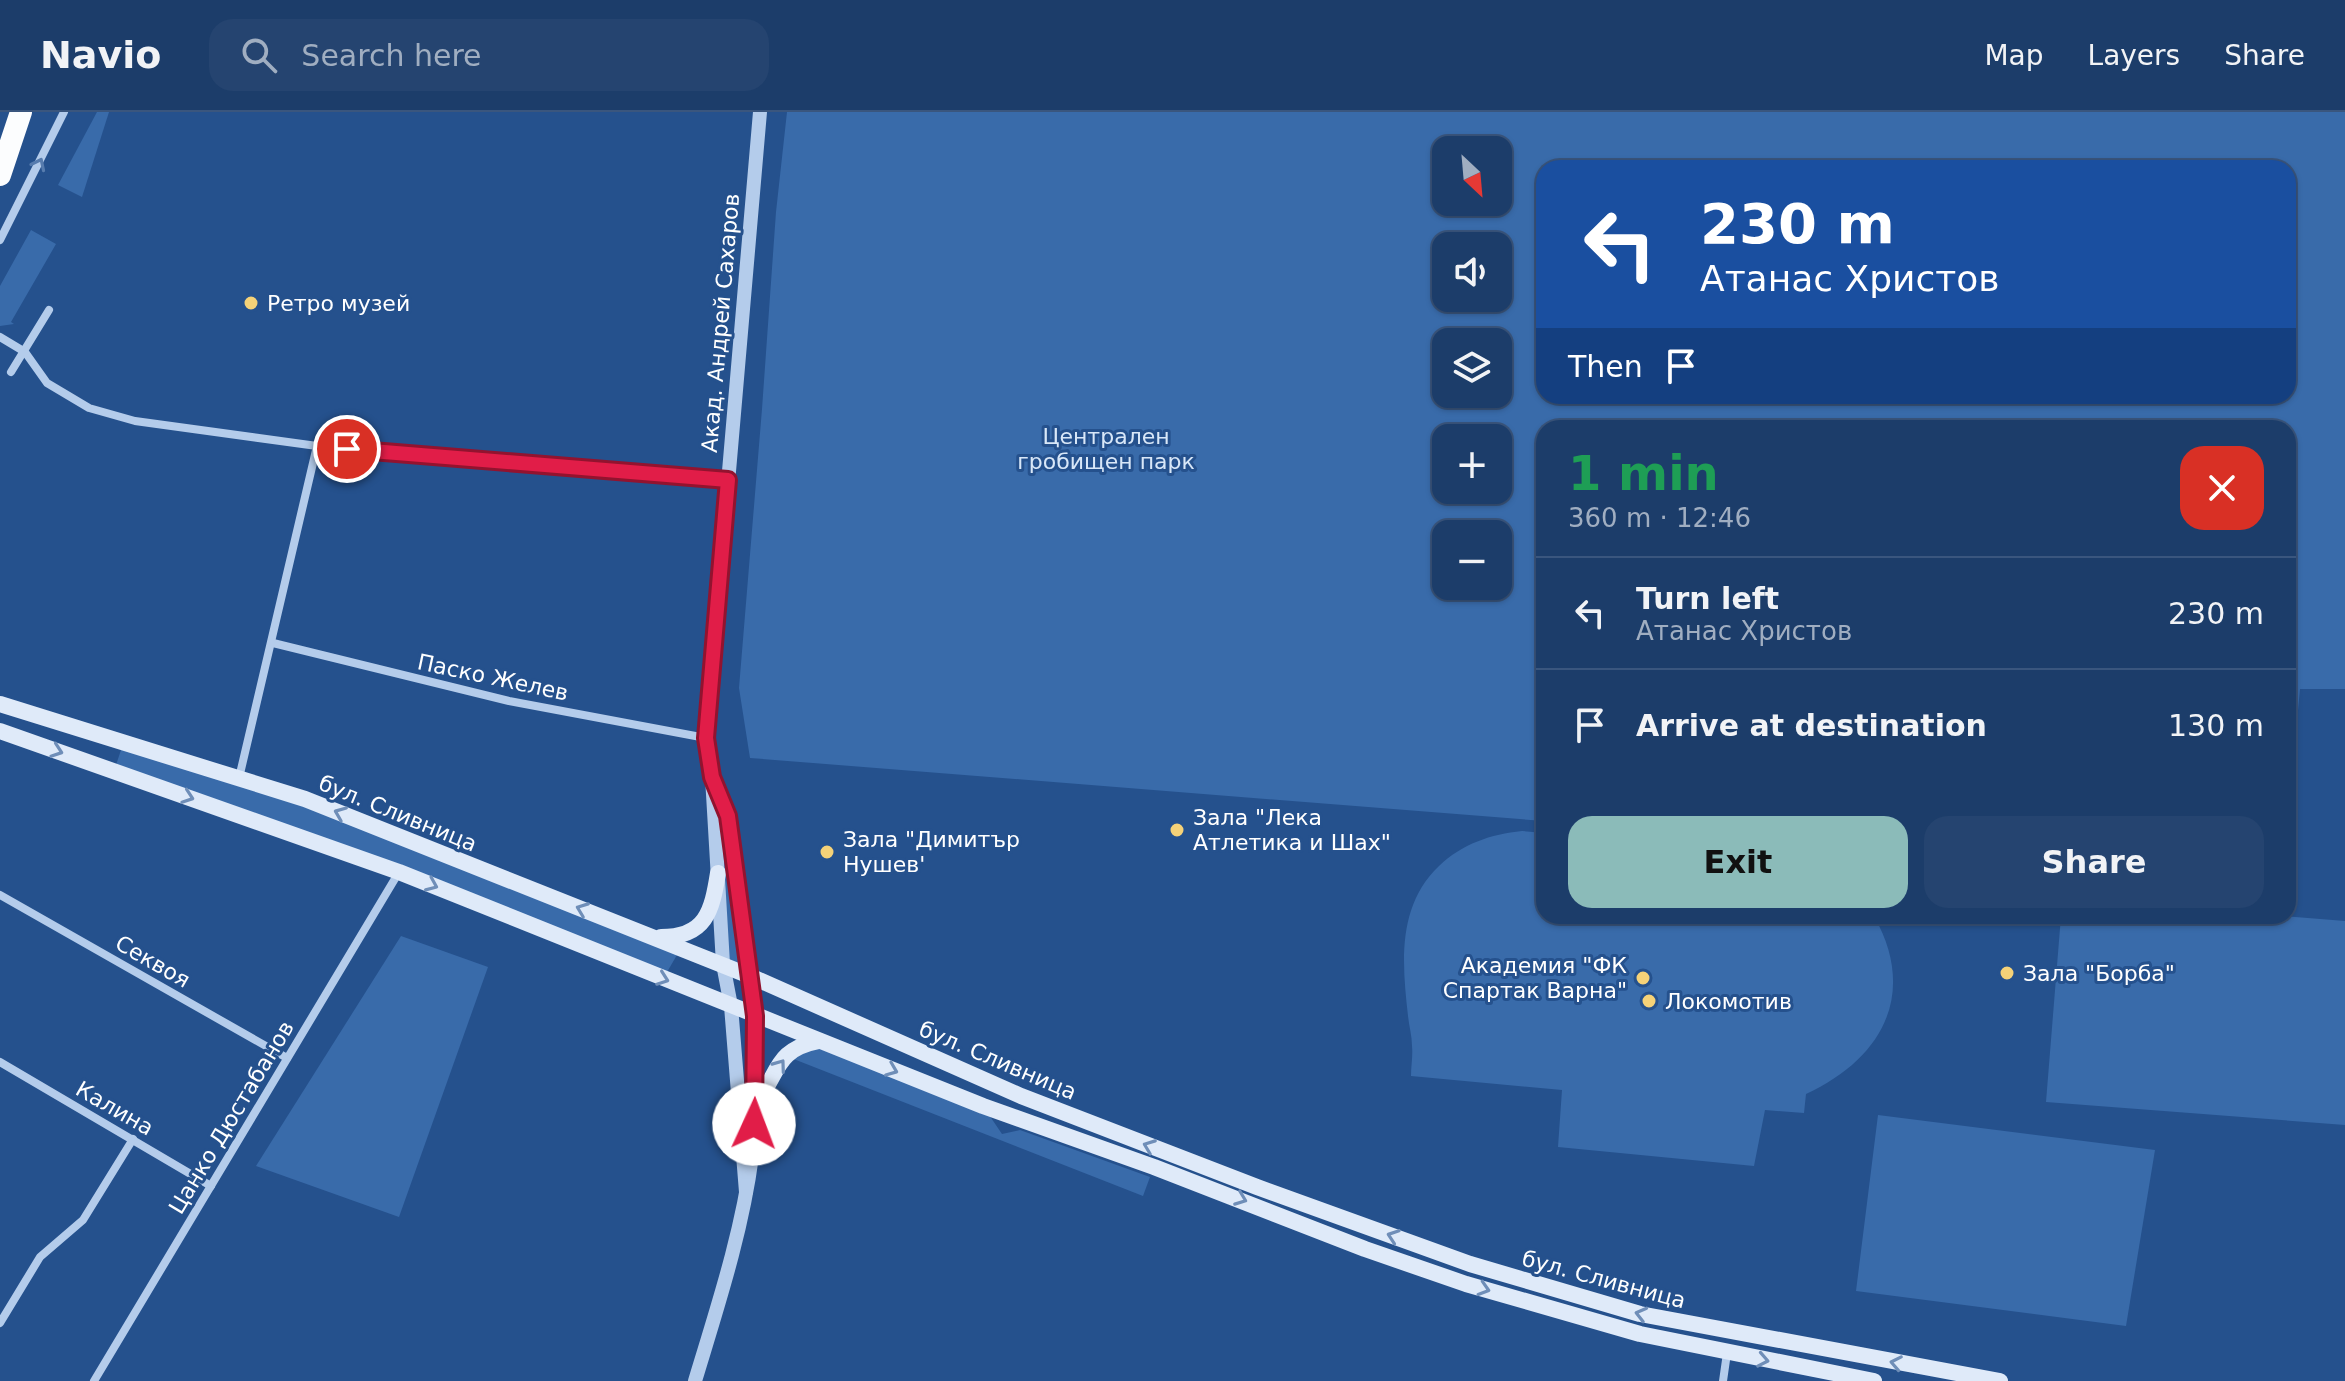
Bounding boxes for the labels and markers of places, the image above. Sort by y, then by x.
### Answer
place label: Ретро музей [267,291,410,316]
marker: Ретро музей [242,294,260,312]
pin [313,415,381,483]
place label: Зала "Лека Атлетика и Шах" [1193,805,1391,855]
marker: Зала "Лека Атлетика и Шах" [1168,821,1186,839]
place label: Зала "Димитър Нушев' [843,827,1020,877]
marker: Зала "Димитър Нушев' [818,843,836,861]
place label: Академия "ФК Спартак Варна" [1443,953,1627,1003]
place label: Зала "Борба" [2023,961,2175,986]
marker: Зала "Борба" [1998,964,2016,982]
marker: Академия "ФК Спартак Варна" [1634,969,1652,987]
place label: Локомотив [1665,989,1792,1014]
marker: Локомотив [1640,992,1658,1010]

